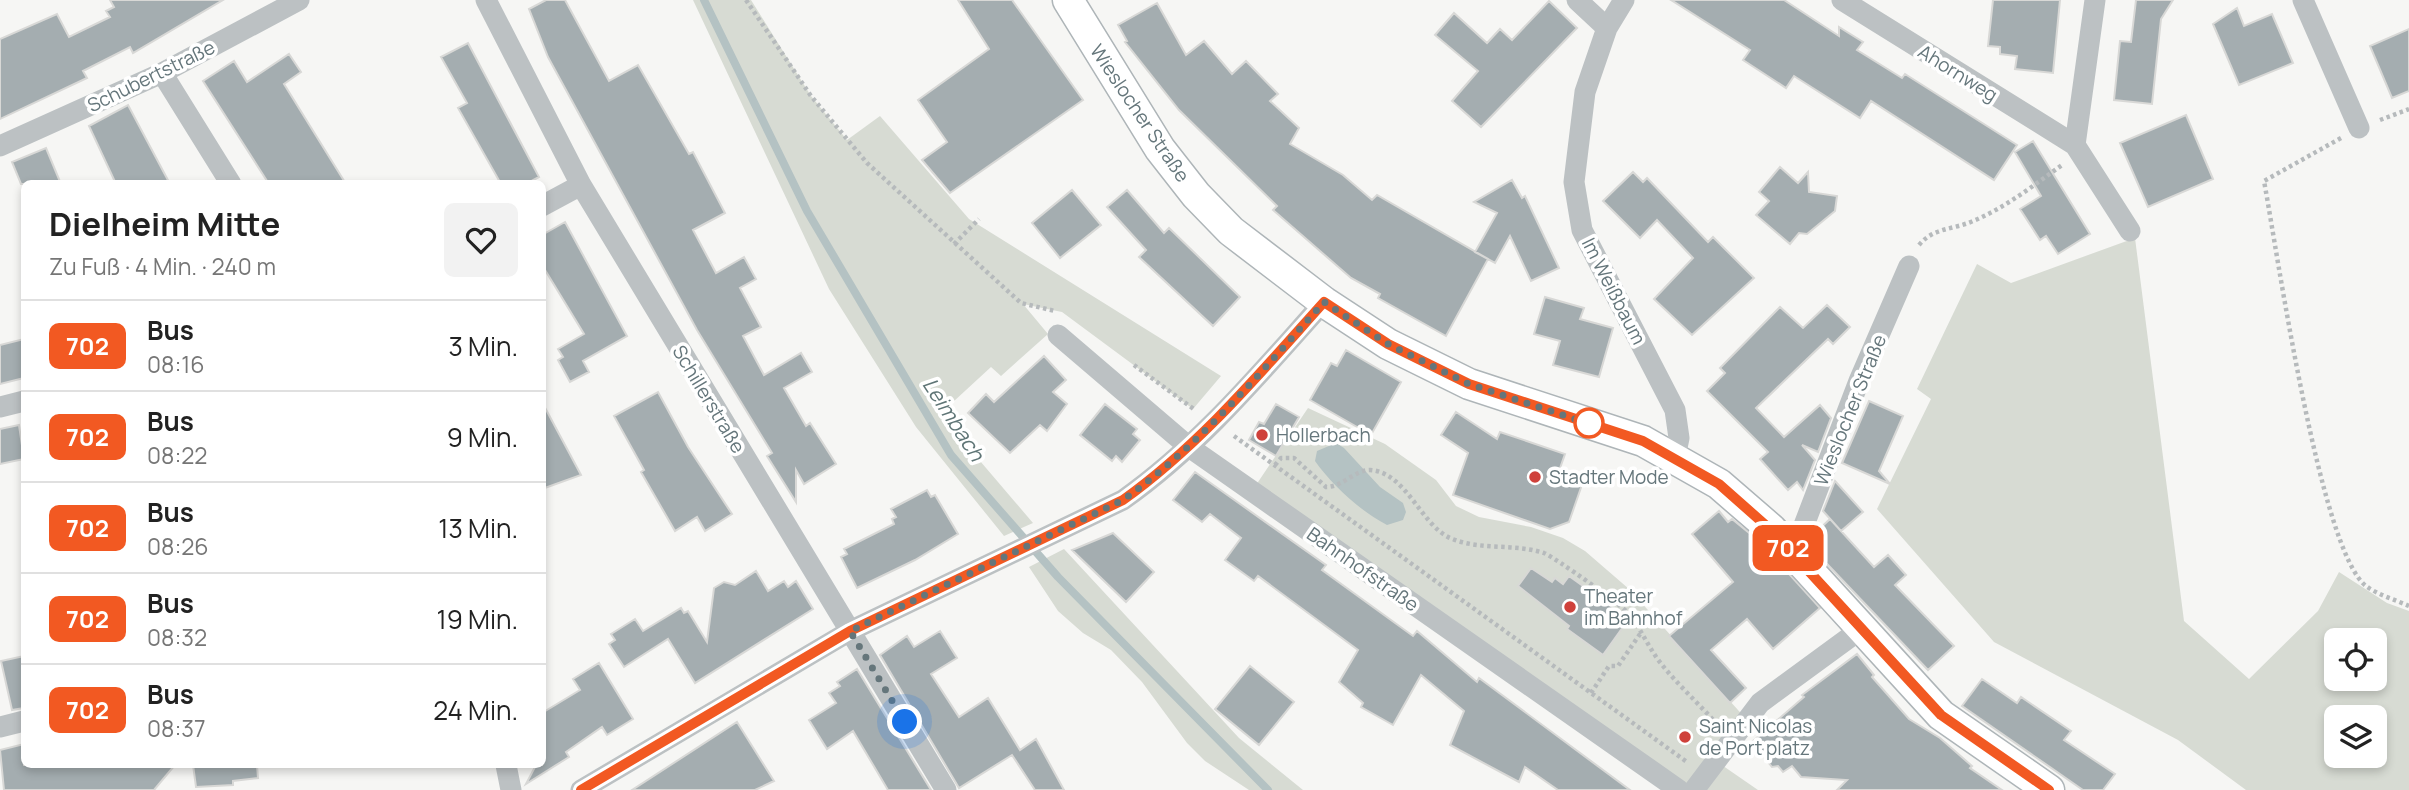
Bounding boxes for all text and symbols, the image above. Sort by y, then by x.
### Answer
street label: Schubertstraße [83,34,219,118]
street label: Ahornweg [1913,38,2003,108]
street label: Wieslocher Straße [1084,39,1196,187]
text: Dielheim Mitte [49,201,280,246]
button: heart [444,203,518,277]
street label: Im Weißbaum [1576,233,1652,349]
text: Zu Fuß · 4 Min. · 240 m [49,250,276,282]
text: Bus [147,312,194,348]
text: 3 Min. [448,328,518,364]
text: 702 [66,329,109,362]
street label: Wieslocher Straße [1808,331,1892,489]
street label: Schillerstraße [667,340,751,458]
text: 08:16 [147,348,205,380]
water label: Leimbach [917,372,992,467]
text: Bus [147,403,194,439]
unlabelled marker [1574,408,1604,438]
text: 9 Min. [447,419,518,455]
text: 702 [66,420,109,453]
place label: Hollerbach [1276,422,1371,448]
marker: Hollerbach [1254,427,1270,443]
text: 08:22 [147,439,207,471]
place label: Stadter Mode [1549,464,1669,490]
marker: Stadter Mode [1527,469,1543,485]
text: Bus [147,494,194,530]
text: 13 Min. [438,510,518,546]
text: 702 [66,511,109,544]
street label: Bahnhofstraße [1302,521,1424,617]
line badge: 702 [1748,525,1828,571]
text: 08:26 [147,530,209,562]
text: 702 [1767,531,1809,564]
place label: Theater im Bahnhof [1584,583,1683,631]
text: Bus [147,585,194,621]
marker: Theater im Bahnhof [1562,599,1578,615]
text: 19 Min. [437,601,518,637]
text: 702 [66,602,109,635]
text: 08:32 [147,621,207,653]
map controls [2324,628,2387,768]
button: locate [2324,628,2387,691]
text: Bus [147,676,194,712]
text: 24 Min. [433,692,518,728]
text: 702 [66,693,109,726]
your location [887,704,922,739]
button: layers [2324,705,2387,768]
text: 08:37 [147,712,206,744]
place label: Saint Nicolas de Port platz [1699,713,1812,761]
marker: Saint Nicolas de Port platz [1677,729,1693,745]

